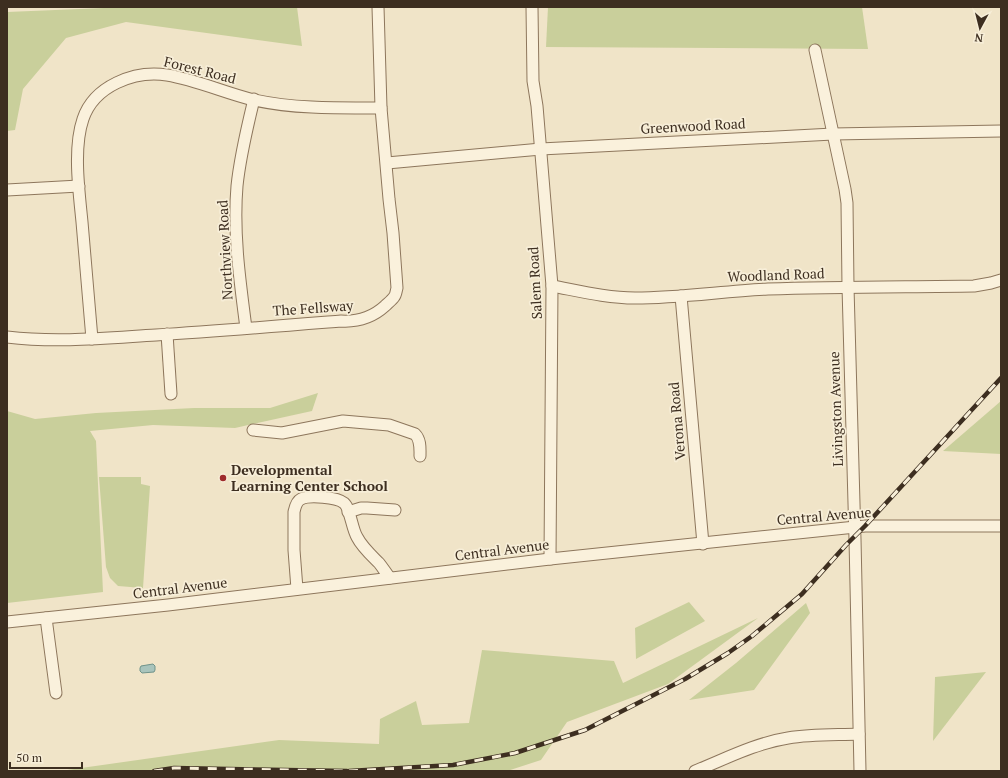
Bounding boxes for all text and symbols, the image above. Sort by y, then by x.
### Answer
north arrow [960,8,1000,48]
text: N [973,30,984,45]
street label: Forest Road [162,51,238,88]
street label: Greenwood Road [640,113,746,138]
street label: Northview Road [212,199,237,300]
street label: Salem Road [523,246,546,320]
street label: Woodland Road [727,263,825,286]
street label: The Fellsway [272,295,355,320]
street label: Livingston Avenue [824,351,847,467]
street label: Verona Road [664,381,689,461]
place label: Developmental Learning Center School [231,460,388,495]
marker: Developmental Learning Center School [218,473,228,483]
street label: Central Avenue [776,502,872,529]
street label: Central Avenue [454,534,550,565]
street label: Central Avenue [132,572,228,603]
scale bar [10,744,82,770]
text: 50 m [16,750,43,765]

